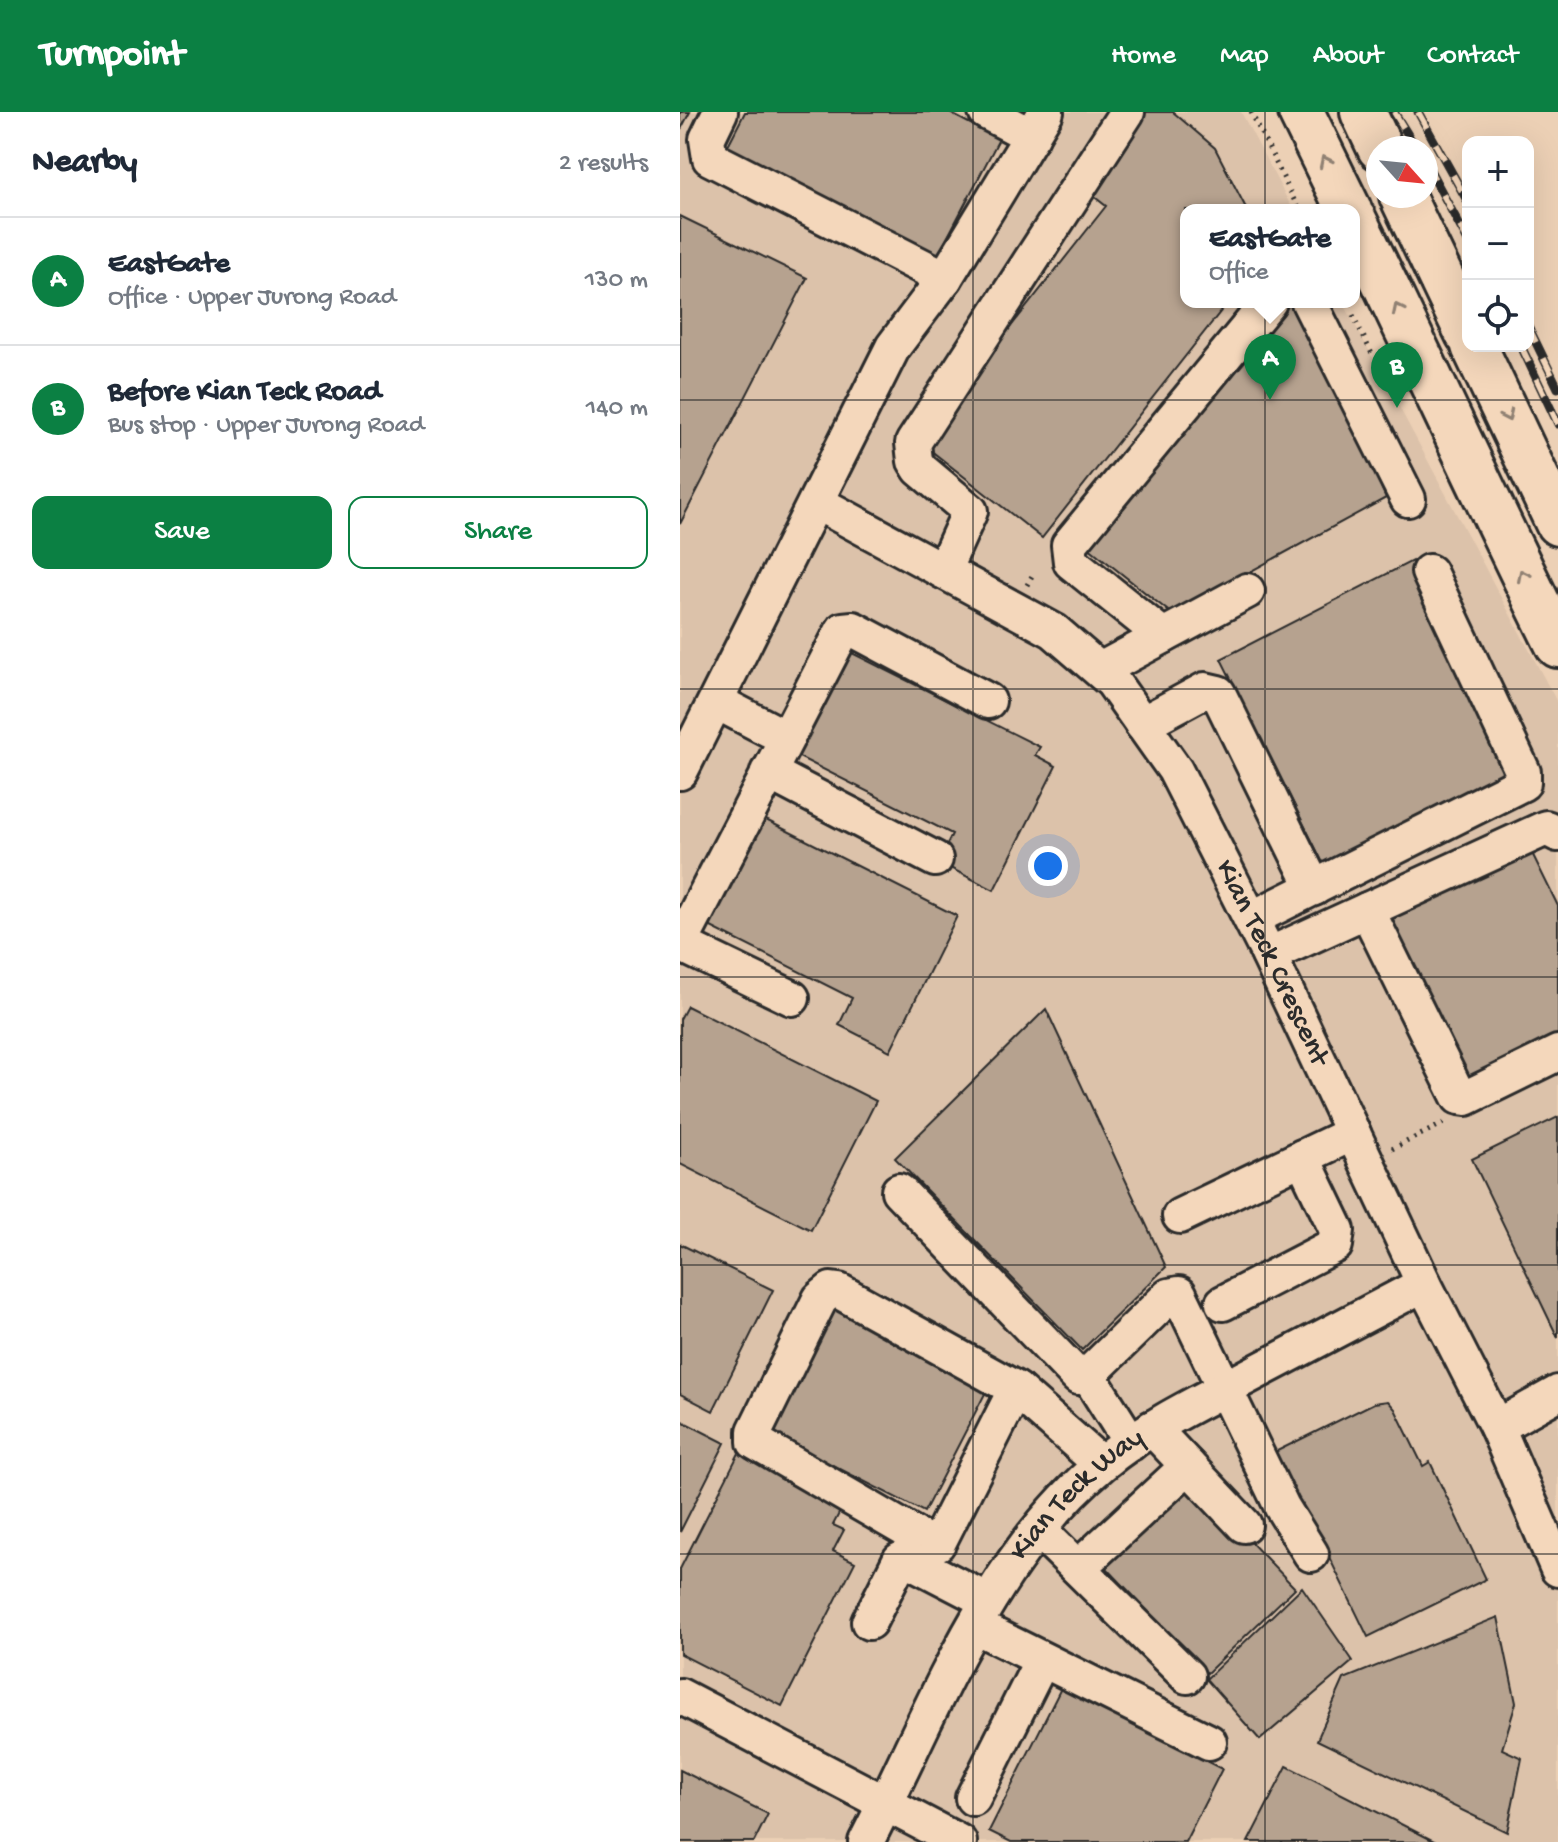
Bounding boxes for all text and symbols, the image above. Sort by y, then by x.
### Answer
text: Turnpoint [40,34,184,78]
text: Home [1111,40,1176,73]
text: Map [1220,40,1269,73]
text: About [1313,40,1383,73]
text: Contact [1427,40,1518,73]
north arrow [1366,136,1438,208]
map controls [1462,136,1534,352]
button: + [1462,136,1534,208]
text: Nearby [32,144,137,184]
text: 2 results [559,149,648,180]
one-way arrow [1319,155,1335,169]
popup [1180,204,1360,308]
button: − [1462,208,1534,280]
text: EastGate [1209,223,1331,258]
text: EastGate [108,248,230,283]
text: Office [1209,258,1268,289]
text: A [50,266,66,297]
text: 130 m [585,266,648,297]
button: locate [1462,280,1534,352]
text: Office · Upper Jurong Road [108,283,396,314]
one-way arrow [1392,302,1408,317]
pin: A [1244,334,1296,400]
pin: B [1371,342,1423,408]
text: Before Kian Teck Road [108,376,381,411]
text: B [51,394,65,425]
text: 140 m [586,394,648,425]
one-way arrow [1497,408,1513,423]
text: Bus stop · Upper Jurong Road [108,411,424,442]
button: Save [32,496,332,569]
button: Share [348,496,648,569]
one-way arrow [1517,569,1533,584]
your location [1028,846,1068,886]
street label: Kian Teck Crescent [1206,854,1337,1074]
street label: Kian Teck Way [1003,1421,1151,1568]

